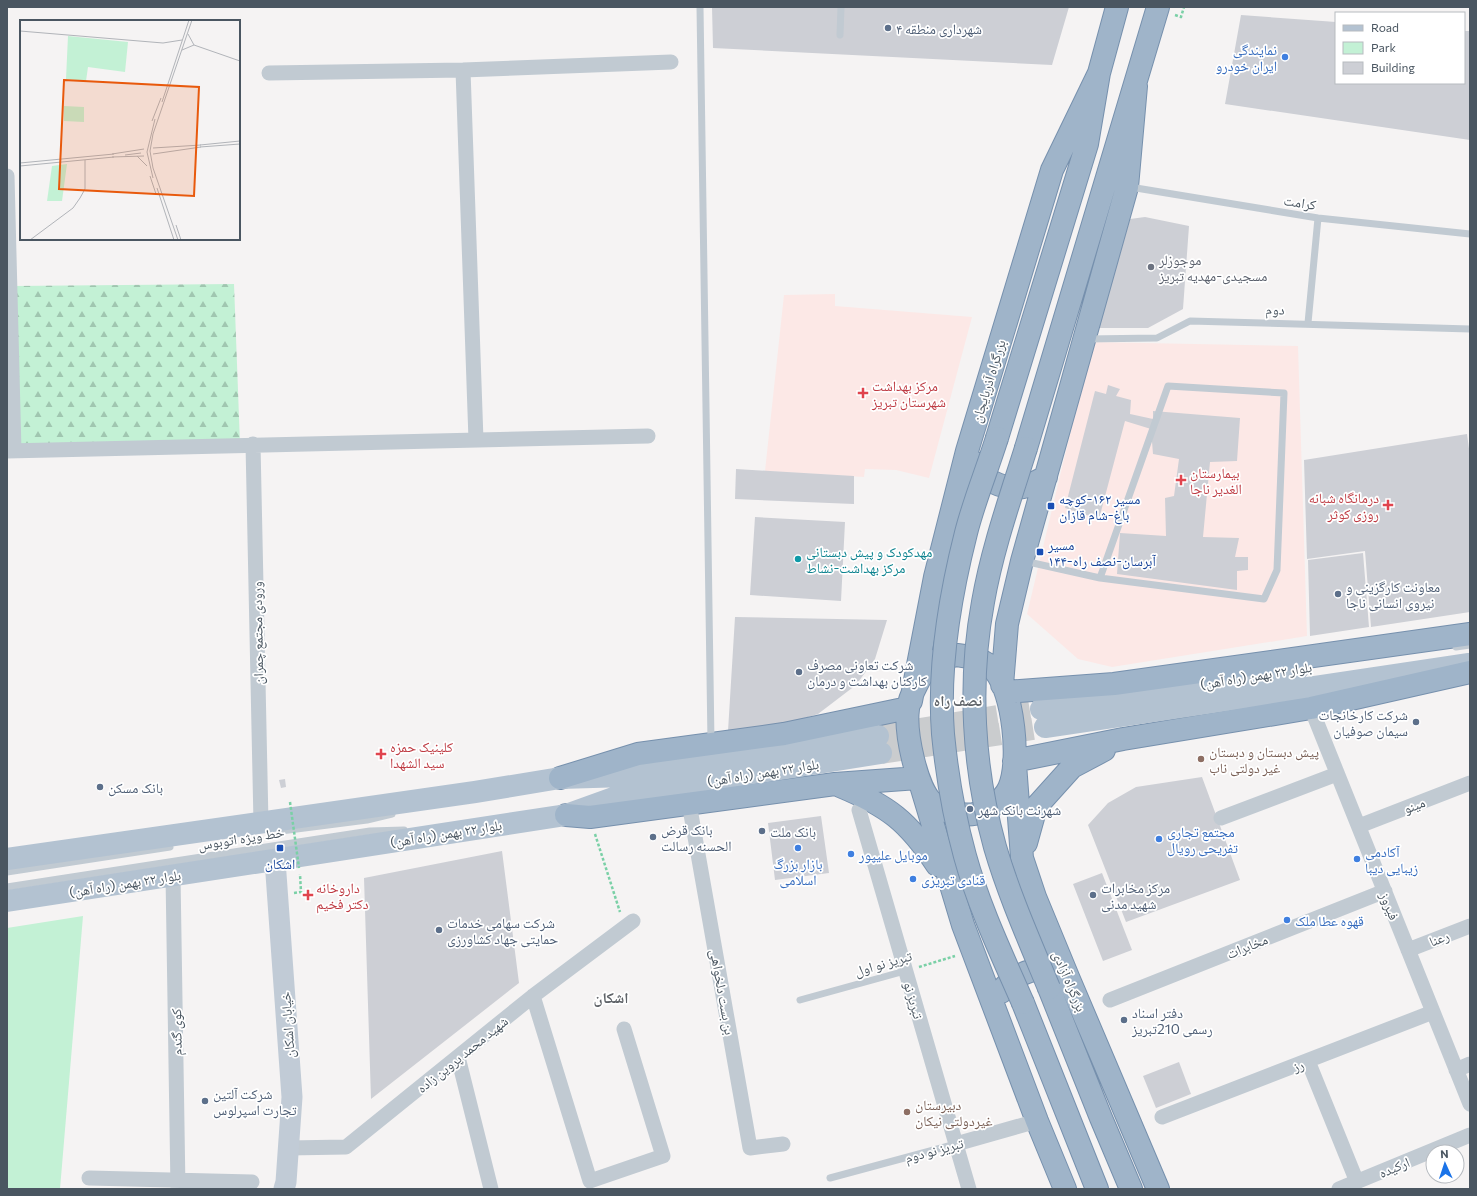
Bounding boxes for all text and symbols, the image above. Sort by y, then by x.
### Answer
legend [1335,12,1465,84]
inset map [20,20,240,240]
place label: شهرداری منطقه ۴ [896,20,982,38]
text: Road [1371,20,1399,34]
marker: شهرداری منطقه ۴ [883,23,893,33]
text: Park [1371,40,1397,54]
place label: نمایندگی ایران خودرو [1216,41,1277,75]
marker: نمایندگی ایران خودرو [1280,52,1290,62]
text: Building [1371,60,1415,74]
street label: کرامت [1282,191,1318,214]
place label: موجوزلر مسجیدی-مهدیه تبریز [1158,251,1267,285]
marker: موجوزلر مسجیدی-مهدیه تبریز [1146,262,1156,272]
street label: دوم [1265,300,1285,320]
street label: بزرگراه آذربایجان [967,337,1010,425]
place label: مرکز بهداشت شهرستان تبریز [871,377,946,411]
marker: مرکز بهداشت شهرستان تبریز [857,387,869,399]
place label: بیمارستان الغدیر ناجا [1190,464,1242,498]
marker: بیمارستان الغدیر ناجا [1175,474,1187,486]
place label: درمانگاه شبانه روزی کوثر [1309,489,1379,523]
place label: مسیر ۱۶۲-کوچه باغ-شام قازان [1059,490,1140,525]
marker: درمانگاه شبانه روزی کوثر [1382,499,1394,511]
marker: مسیر ۱۶۲-کوچه باغ-شام قازان [1046,501,1056,511]
place label: مسیر ۱۴۴-آبرسان-نصف راه [1047,536,1156,570]
place label: مهدکودک و پیش دبستانی مرکز بهداشت-نشاط [806,543,932,577]
marker: مسیر ۱۴۴-آبرسان-نصف راه [1035,547,1045,557]
marker: مهدکودک و پیش دبستانی مرکز بهداشت-نشاط [793,554,803,564]
place label: معاونت کارگزینی و نیروی انسانی ناجا [1346,578,1440,612]
street label: ورودی مجتمع چمران [248,581,268,685]
marker: معاونت کارگزینی و نیروی انسانی ناجا [1333,589,1343,599]
place label: شرکت تعاونی مصرف کارکنان بهداشت و درمان [807,656,927,690]
street label: بلوار ۲۲ بهمن (راه آهن) [1199,658,1313,693]
marker: شرکت تعاونی مصرف کارکنان بهداشت و درمان [794,667,804,677]
district label: نصف راه [934,691,982,709]
place label: شرکت کارخانجات سیمان صوفیان [1318,706,1408,740]
marker: شرکت کارخانجات سیمان صوفیان [1411,717,1421,727]
place label: کلینیک حمزه سید الشهدا [390,738,453,771]
place label: پیش دبستان و دبستان غیر دولتی ناب [1209,743,1319,777]
marker: کلینیک حمزه سید الشهدا [375,748,387,760]
marker: پیش دبستان و دبستان غیر دولتی ناب [1196,754,1206,764]
street label: بلوار ۲۲ بهمن (راه آهن) [706,755,820,790]
place label: بانک مسکن [108,779,163,797]
marker: بانک مسکن [95,782,105,792]
street label: مینو [1401,793,1428,818]
place label: شهرنت بانک شهر [977,801,1061,819]
marker: شهرنت بانک شهر [965,804,975,814]
street label: بلوار ۲۲ بهمن (راه آهن) [389,816,503,851]
place label: بانک قرض الحسنه رسالت [661,821,732,855]
street label: خط ویژه اتوبوس [197,823,286,854]
place label: بانک ملت [770,823,816,840]
place label: مجتمع تجاری تفریحی رویال [1167,823,1238,857]
marker: بانک ملت [757,826,767,836]
marker: بانک قرض الحسنه رسالت [648,832,658,842]
marker: مجتمع تجاری تفریحی رویال [1154,834,1164,844]
marker: اشکان [275,843,285,853]
marker: بازار بزرگ اسلامی [793,843,803,853]
place label: آکادمی زیبایی دیبا [1365,843,1418,877]
place label: موبایل علیپور [858,846,928,864]
marker: موبایل علیپور [846,849,856,859]
marker: آکادمی زیبایی دیبا [1352,854,1362,864]
place label: اشکان [265,855,295,873]
place label: بازار بزرگ اسلامی [773,855,823,889]
street label: بلوار ۲۲ بهمن (راه آهن) [68,866,182,901]
place label: قنادی تبریزی [921,871,985,889]
marker: قنادی تبریزی [908,874,918,884]
place label: داروخانه دکتر فخیم [316,879,369,914]
place label: مرکز مخابرات شهید مدنی [1101,879,1170,913]
street label: فیروز [1375,889,1403,923]
marker: داروخانه دکتر فخیم [303,890,313,900]
marker: مرکز مخابرات شهید مدنی [1088,890,1098,900]
place label: قهوه عطا ملک [1295,912,1364,930]
place label: شرکت سهامی خدمات حمایتی جهاد کشاورزی [447,914,558,948]
marker: قهوه عطا ملک [1282,915,1292,925]
marker: شرکت سهامی خدمات حمایتی جهاد کشاورزی [434,925,444,935]
street label: رعنا [1427,926,1452,950]
street label: مخابرات [1224,930,1270,963]
street label: تبریز نو اول [852,947,914,980]
street label: بن بست دلخواهی [706,948,739,1036]
street label: بزرگراه آزادی [1049,948,1091,1015]
street label: تبریز نو [900,979,927,1021]
district label: اشکان [593,988,629,1007]
street label: خیابان اشکان [276,991,299,1059]
place label: دفتر اسناد رسمی 210تبریز [1131,1004,1213,1038]
street label: کوی گندم [167,1008,187,1056]
street label: شهید محمد پروین زاده [413,1012,512,1097]
marker: دفتر اسناد رسمی 210تبریز [1119,1015,1129,1025]
street label: رز [1289,1055,1306,1076]
place label: شرکت آلتین تجارت اسپرلوس [213,1085,297,1119]
marker: شرکت آلتین تجارت اسپرلوس [200,1096,210,1106]
place label: دبیرستان غیردولتی نیکان [915,1096,992,1130]
marker: دبیرستان غیردولتی نیکان [902,1107,912,1117]
street label: تبریز نو دوم [903,1134,966,1168]
north arrow [1425,1144,1465,1184]
text: N [1440,1147,1449,1160]
street label: ارکیده [1376,1153,1412,1182]

